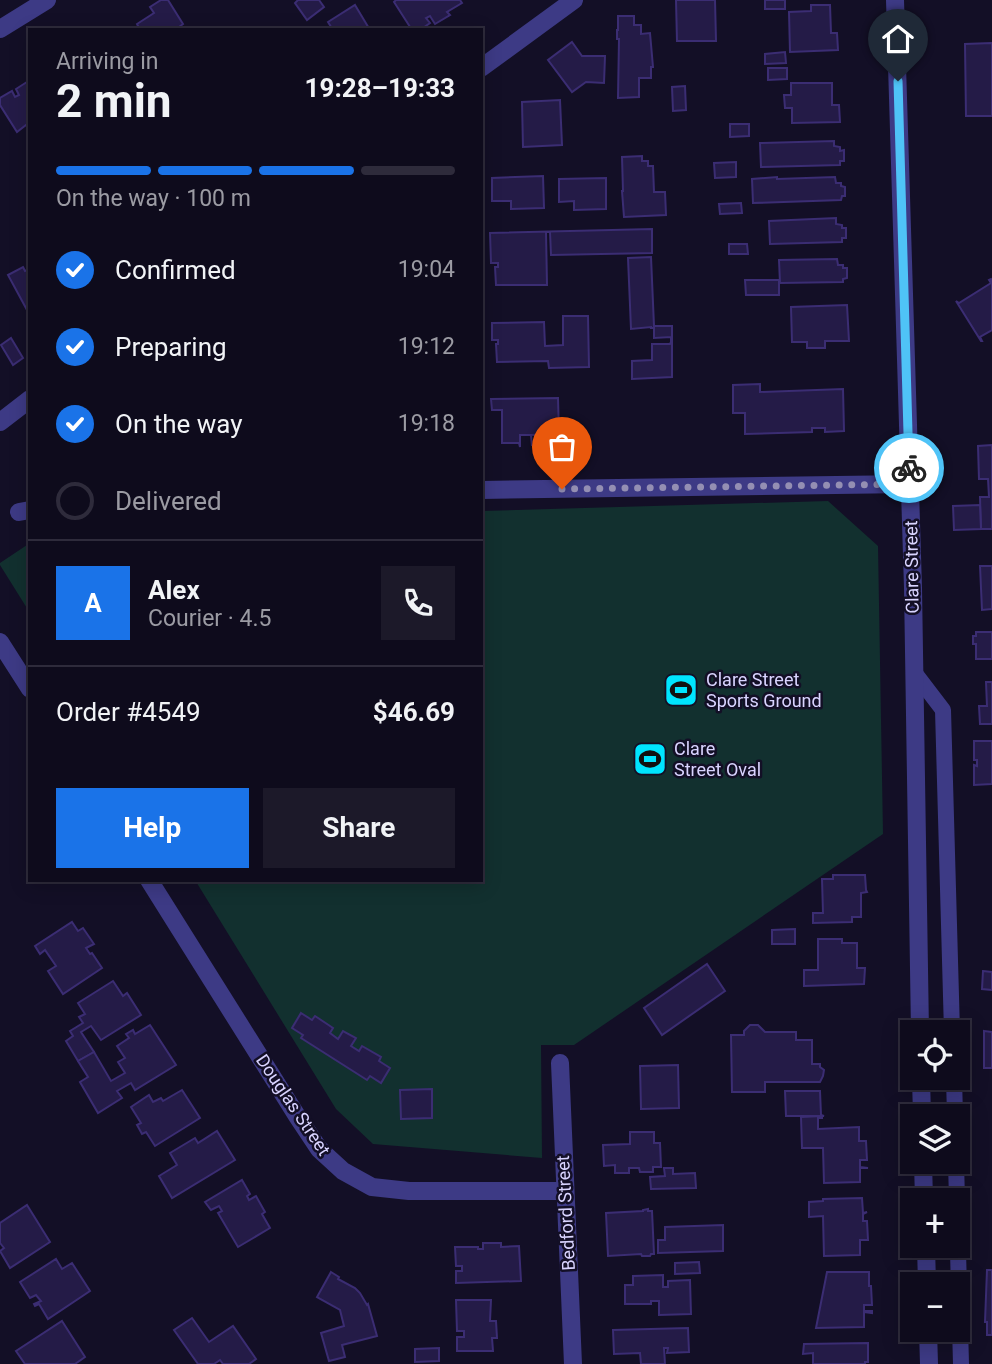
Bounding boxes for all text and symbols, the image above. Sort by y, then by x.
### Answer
pin [868,9,928,81]
icon: home [879,20,917,58]
text: Arriving in [56,48,159,75]
text: 19:28–19:33 [305,73,455,103]
text: 2 min [56,74,172,128]
text: On the way · 100 m [56,185,251,212]
icon: check [56,251,94,289]
text: Confirmed [115,255,236,285]
text: 19:04 [398,256,455,283]
icon: check [56,328,94,366]
text: Preparing [115,332,227,362]
text: 19:12 [398,333,455,360]
icon: check [56,405,94,443]
text: On the way [115,409,243,439]
text: 19:18 [398,410,455,437]
pin [532,417,592,489]
icon: bag [543,428,581,466]
courier [874,433,944,503]
icon: bike [890,449,928,487]
text: Delivered [115,486,222,516]
street label: Clare Street [900,520,923,614]
button: phone [381,566,455,640]
text: Alex [148,575,200,605]
text: A [84,588,102,618]
text: Courier · 4.5 [148,605,271,632]
place label: Clare Street Sports Ground [706,669,822,711]
sports icon: Clare Street Sports Ground [662,671,700,709]
text: Order #4549 [56,697,201,727]
text: $46.69 [373,697,455,727]
place label: Clare Street Oval [674,738,761,780]
sports icon: Clare Street Oval [631,740,669,778]
button: Help [56,788,249,868]
button: Share [263,788,455,868]
map controls [900,1020,970,1342]
button: locate [900,1020,970,1090]
street label: Douglas Street [252,1050,335,1159]
button: layers [900,1104,970,1174]
street label: Bedford Street [552,1155,579,1271]
button: + [900,1188,970,1258]
button: − [900,1272,970,1342]

